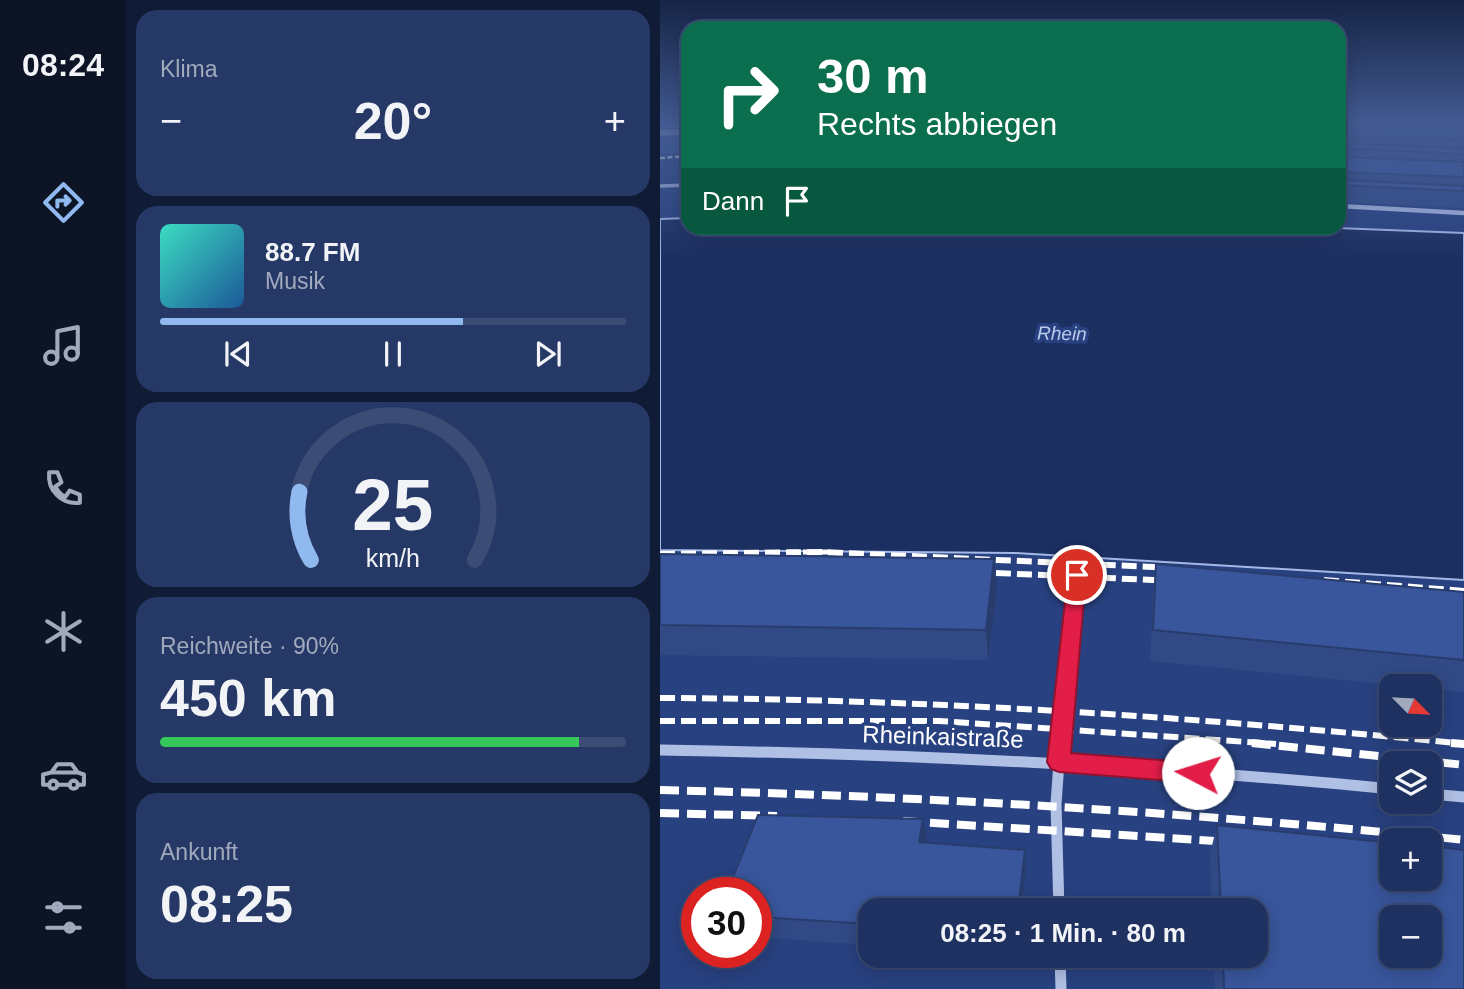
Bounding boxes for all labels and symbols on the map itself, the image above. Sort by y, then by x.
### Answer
water label: Rhein [1037,323,1087,344]
pin [1047,545,1107,605]
north arrow [1379,674,1442,737]
street label: Rheinkaistraße [862,720,1024,753]
position arrow [1161,736,1235,810]
speed limit sign: 30 [681,877,772,968]

